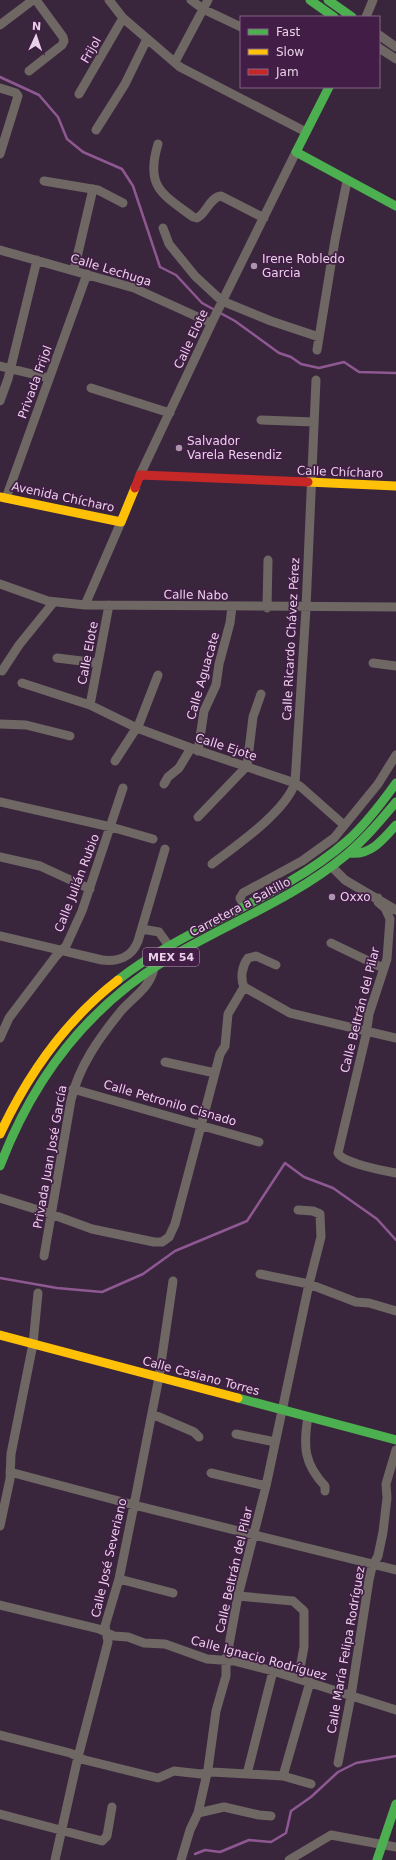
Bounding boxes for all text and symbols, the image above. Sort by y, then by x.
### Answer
north arrow [16,16,56,56]
legend [240,16,380,88]
text: N [32,20,41,33]
text: Fast [276,25,300,39]
street label: Frijol [78,34,104,66]
text: Slow [276,45,304,59]
text: Jam [275,65,299,79]
street label: Calle Lechuga [69,251,153,289]
place label: Irene Robledo Garcia [262,252,345,280]
marker: Irene Robledo Garcia [249,261,259,271]
street label: Calle Elote [171,307,211,371]
street label: Privada Frijol [15,344,55,420]
place label: Salvador Varela Resendiz [187,434,282,462]
marker: Salvador Varela Resendiz [174,443,184,453]
street label: Calle Chícharo [297,463,383,481]
street label: Avenida Chícharo [10,479,116,515]
street label: Calle Ricardo Chávez Pérez [280,557,302,721]
street label: Calle Nabo [163,587,229,603]
street label: Calle Elote [75,620,101,686]
street label: Calle Aguacate [184,631,222,721]
street label: Calle Ejote [193,730,259,764]
street label: Calle Julián Rubio [52,832,102,934]
street label: Carretera a Saltillo [187,874,293,940]
place label: Oxxo [340,890,371,904]
marker: Oxxo [327,892,337,902]
street label: Calle Beltrán del Pilar [338,946,382,1074]
road number: MEX 54 [143,948,199,966]
street label: Calle Petronilo Cisnado [102,1077,238,1129]
street label: Privada Juan José García [30,1084,70,1230]
street label: Calle Casiano Torres [141,1354,261,1398]
street label: Calle José Severiano [88,1497,130,1619]
street label: Calle Beltrán del Pilar [213,1506,255,1634]
street label: Calle María Felipa Rodríguez [324,1565,368,1735]
street label: Calle Ignacio Rodríguez [189,1633,329,1683]

